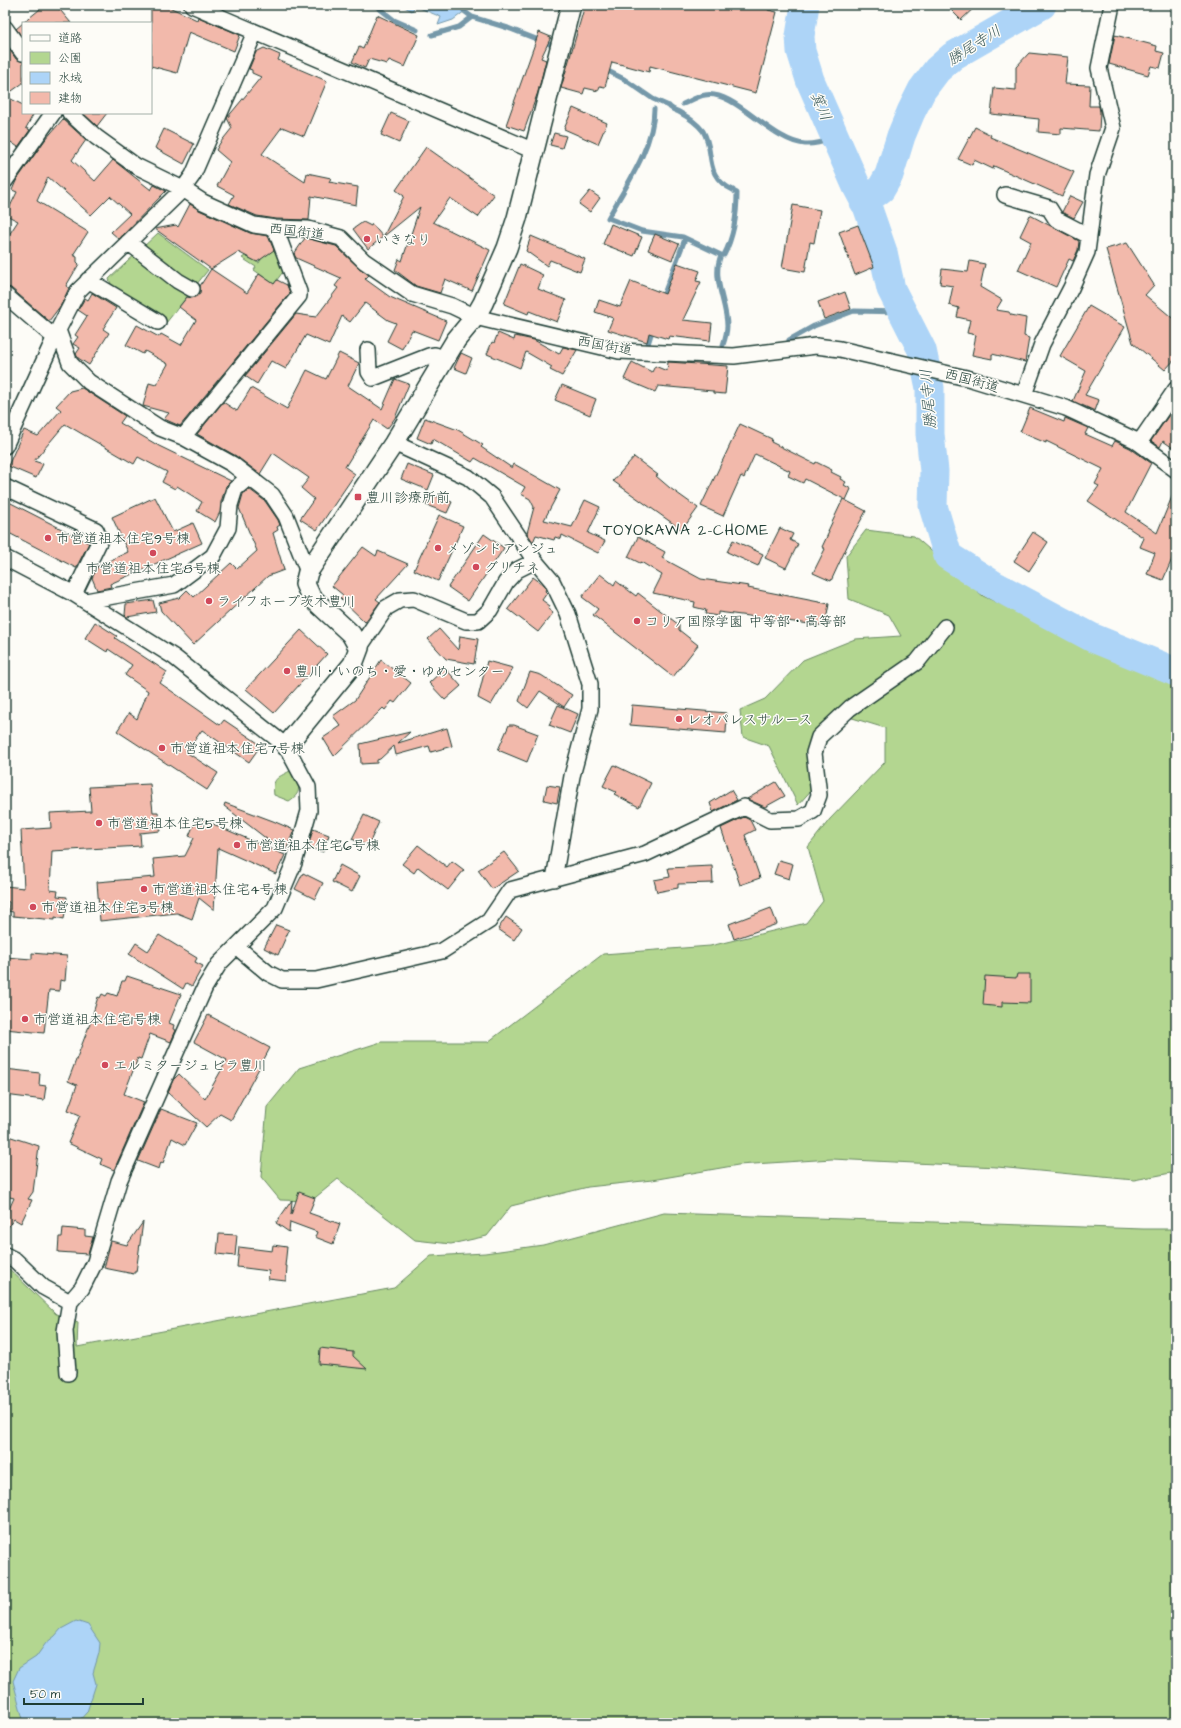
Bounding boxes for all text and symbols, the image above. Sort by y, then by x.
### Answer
water label: 勝尾寺川 [943,21,1005,70]
legend [22,22,152,114]
text: 道路 [58,30,82,47]
text: 公園 [58,50,82,67]
text: 水域 [58,70,82,87]
water label: 箕川 [805,88,836,124]
text: 建物 [58,90,82,107]
street label: 西国街道 [268,219,326,245]
place label: いきなり [375,230,431,250]
marker: いきなり [362,234,372,244]
street label: 西国街道 [576,331,634,361]
street label: 西国街道 [942,364,1001,398]
water label: 勝尾寺川 [915,368,942,430]
place label: 豊川診療所前 [366,488,450,508]
marker: 豊川診療所前 [353,492,363,502]
district label: TOYOKAWA 2-CHOME [603,520,769,541]
place label: 市営道祖本住宅9号棟 [56,529,191,549]
marker: 市営道祖本住宅9号棟 [43,533,53,543]
place label: メゾンドアンジュ [446,539,558,559]
marker: メゾンドアンジュ [433,543,443,553]
marker: 市営道祖本住宅8号棟 [148,548,158,558]
place label: グリチネ [484,558,540,578]
place label: 市営道祖本住宅8号棟 [85,559,222,579]
marker: グリチネ [471,562,481,572]
place label: ライフホープ茨木豊川 [217,592,356,612]
marker: ライフホープ茨木豊川 [204,596,214,606]
place label: コリア国際学園 中等部・高等部 [645,612,847,632]
marker: コリア国際学園 中等部・高等部 [632,616,642,626]
place label: 豊川・いのち・愛・ゆめセンター [295,662,504,682]
marker: 豊川・いのち・愛・ゆめセンター [282,666,292,676]
place label: レオパレスサルース [687,710,812,730]
marker: レオパレスサルース [674,714,684,724]
place label: 市営道祖本住宅7号棟 [170,739,306,759]
marker: 市営道祖本住宅7号棟 [157,743,167,753]
place label: 市営道祖本住宅5号棟 [107,814,244,834]
marker: 市営道祖本住宅5号棟 [94,818,104,828]
place label: 市営道祖本住宅6号棟 [245,836,381,856]
marker: 市営道祖本住宅6号棟 [232,840,242,850]
place label: 市営道祖本住宅4号棟 [152,880,289,900]
marker: 市営道祖本住宅4号棟 [139,884,149,894]
place label: 市営道祖本住宅3号棟 [41,898,175,918]
marker: 市営道祖本住宅3号棟 [28,902,38,912]
place label: 市営道祖本住宅1号棟 [33,1010,162,1030]
marker: 市営道祖本住宅1号棟 [20,1014,30,1024]
place label: エルミタージュビラ豊川 [113,1056,267,1076]
marker: エルミタージュビラ豊川 [100,1060,110,1070]
scale bar [24,1680,143,1706]
text: 50 m [30,1686,61,1703]

